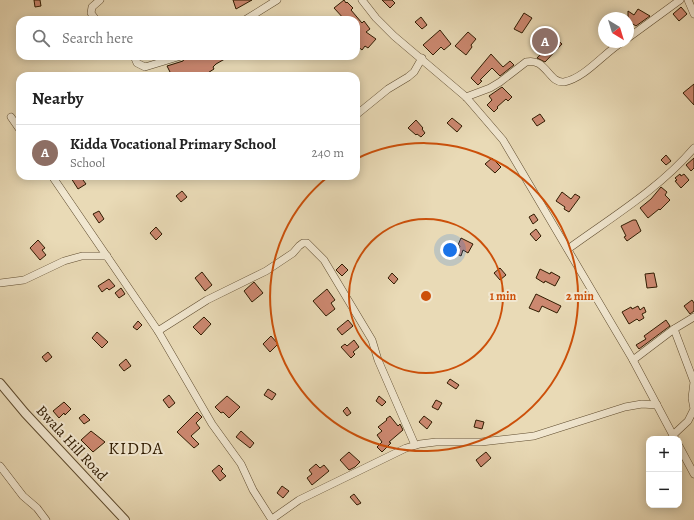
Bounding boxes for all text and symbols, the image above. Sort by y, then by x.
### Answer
north arrow [598,12,634,48]
search box [16,16,360,60]
pin: A [532,26,558,56]
icon: search [30,27,52,49]
text: Search here [62,28,133,48]
text: Nearby [32,87,83,110]
text: Kidda Vocational Primary School [70,134,276,154]
text: A [41,144,49,161]
text: 240 m [312,144,344,161]
text: School [70,154,105,171]
your location [440,240,460,260]
text: 1 min [490,288,517,304]
text: 2 min [566,288,594,304]
centre of rings [419,289,433,303]
street label: Bwala Hill Road [32,401,113,486]
map controls [646,436,682,508]
button: + [646,436,682,472]
district label: KIDDA [108,437,164,460]
button: − [646,472,682,508]

